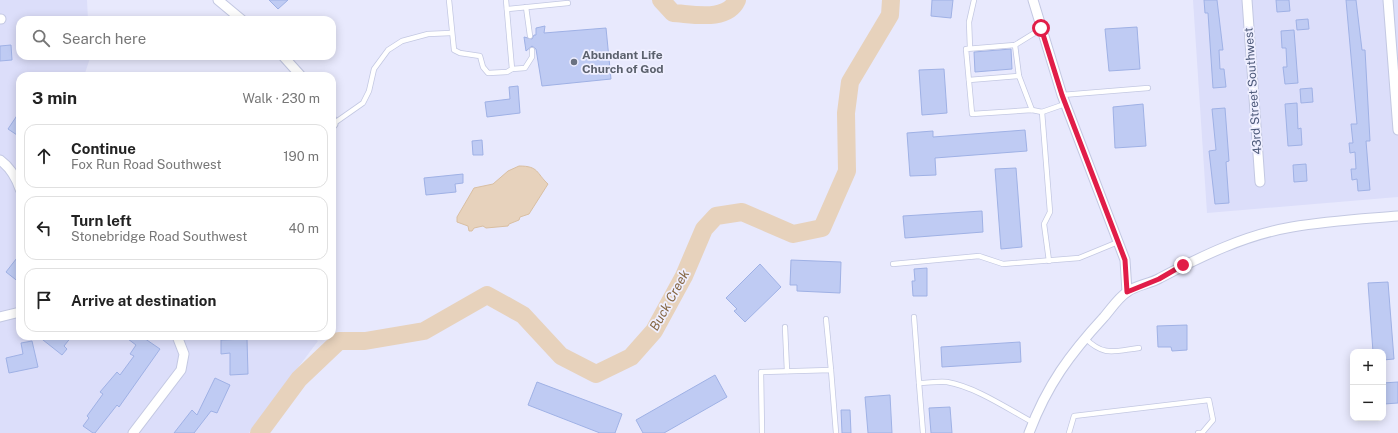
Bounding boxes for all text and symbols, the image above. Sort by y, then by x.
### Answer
search box [16,16,336,60]
route start [1032,19,1050,37]
icon: search [30,27,52,49]
street label: 43rd Street Southwest [1242,27,1264,155]
text: Search here [62,30,146,47]
place label: Abundant Life Church of God [582,48,664,76]
marker: Abundant Life Church of God [569,57,579,67]
text: 3 min [32,88,77,108]
text: Walk · 230 m [242,91,320,106]
text: Continue [71,140,136,157]
icon: ahead [33,145,55,167]
text: 190 m [283,149,319,164]
text: Fox Run Road Southwest [71,157,222,172]
text: Turn left [71,212,132,229]
icon: left [33,217,55,239]
text: 40 m [288,221,319,236]
text: Stonebridge Road Southwest [71,229,247,244]
route end [1174,256,1192,274]
water label: Buck Creek [647,267,692,333]
icon: arrive [33,289,55,311]
text: Arrive at destination [71,292,216,309]
map controls [1350,349,1386,421]
button: + [1350,349,1386,385]
button: − [1350,385,1386,421]

